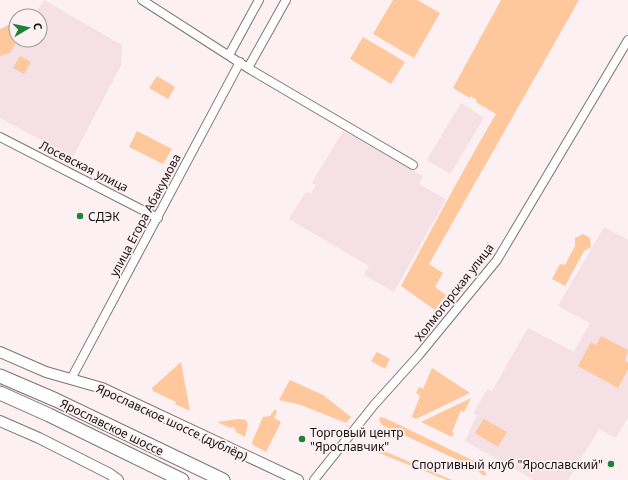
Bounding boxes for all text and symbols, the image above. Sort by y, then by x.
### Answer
north arrow [8,8,48,48]
text: С [30,22,46,31]
street label: Лосевская улица [37,136,131,196]
street label: улица Егора Абакумова [105,151,185,279]
place label: СДЭК [88,208,120,225]
marker: СДЭК [75,211,85,221]
street label: Холмогорская улица [410,240,498,344]
street label: Ярославское шоссе (дублёр) [94,381,250,463]
street label: Ярославское шоссе [58,396,166,458]
place label: Торговый центр "Ярославчик" [310,424,404,455]
marker: Торговый центр "Ярославчик" [297,434,307,444]
place label: Спортивный клуб "Ярославский" [412,456,603,473]
marker: Спортивный клуб "Ярославский" [606,459,616,469]

